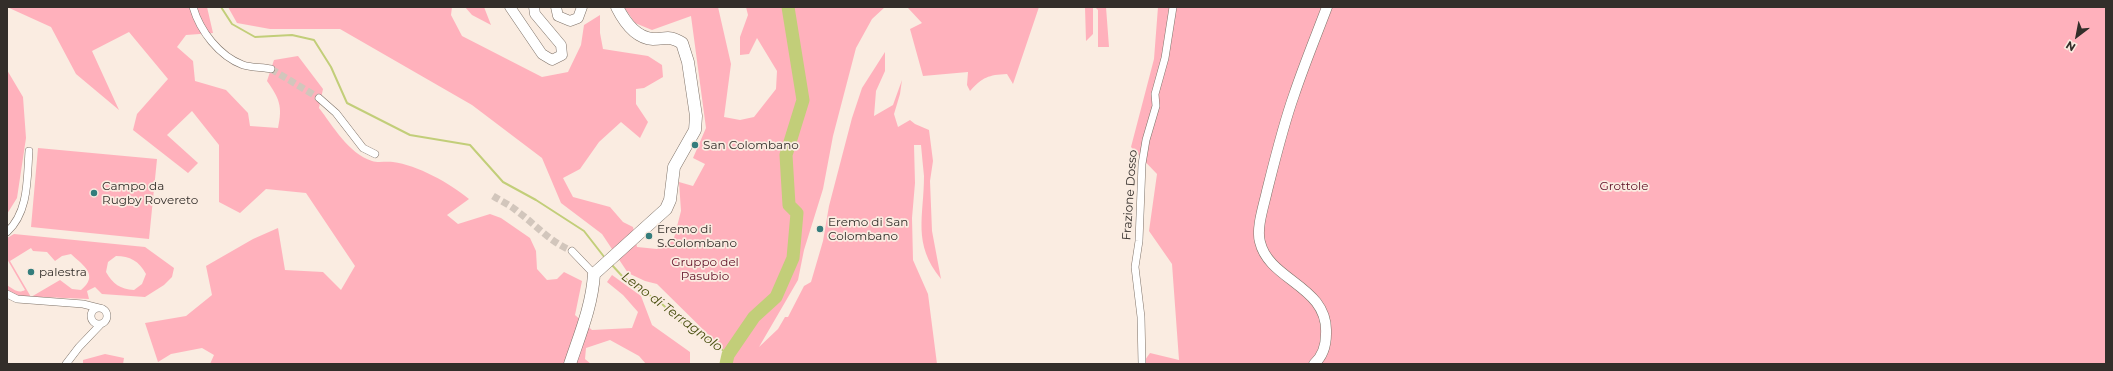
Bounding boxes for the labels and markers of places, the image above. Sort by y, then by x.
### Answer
place label: San Colombano [703,138,799,152]
marker: San Colombano [690,140,700,150]
place label: Campo da Rugby Rovereto [102,179,198,207]
marker: Campo da Rugby Rovereto [89,188,99,198]
place label: Eremo di San Colombano [828,215,908,243]
place label: Eremo di S.Colombano [657,222,737,250]
marker: Eremo di San Colombano [815,224,825,234]
marker: Eremo di S.Colombano [644,231,654,241]
place label: palestra [39,265,87,279]
marker: palestra [26,267,36,277]

